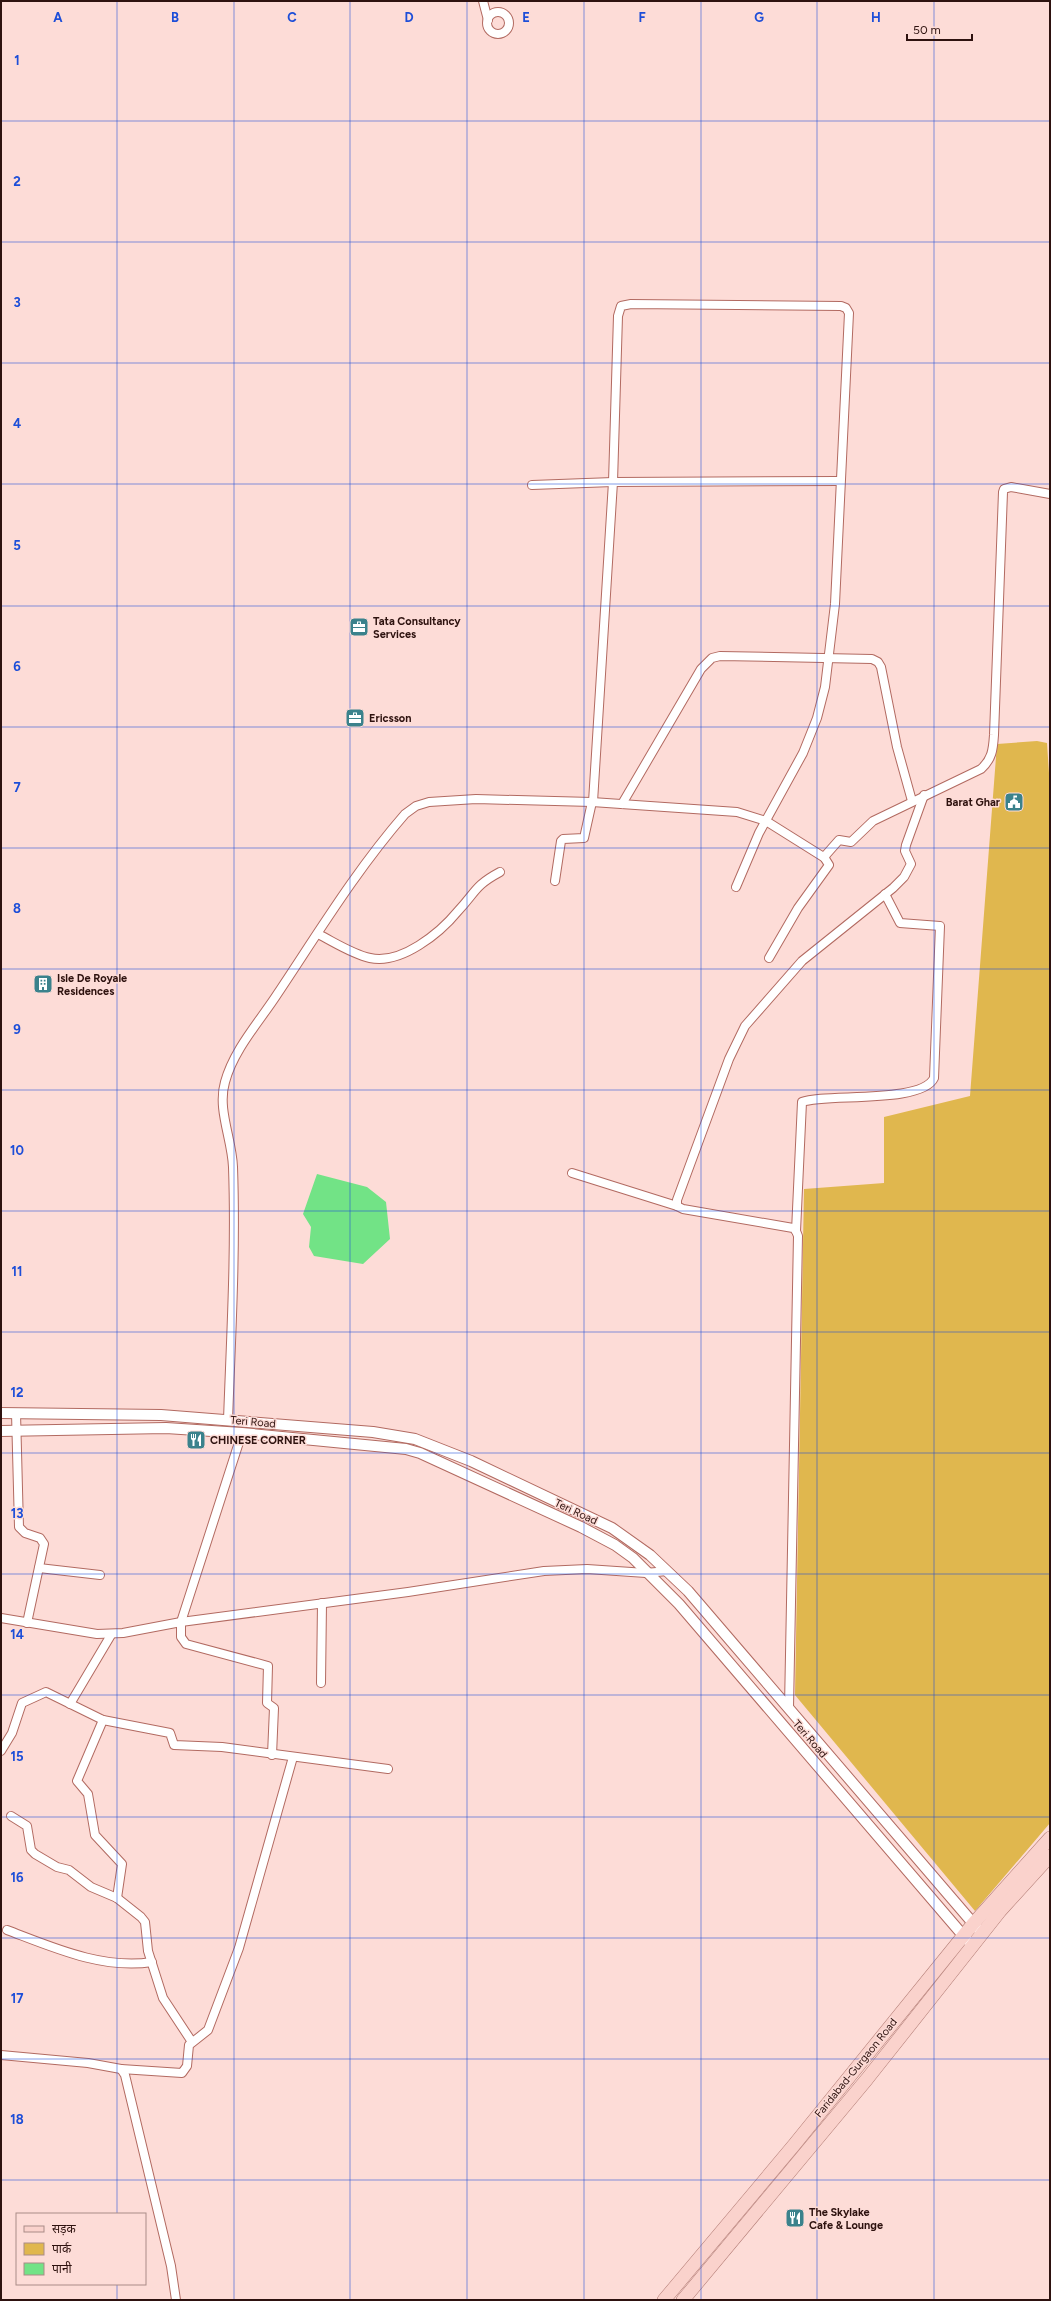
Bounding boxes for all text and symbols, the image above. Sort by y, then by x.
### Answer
text: A [53,10,63,25]
text: B [171,10,179,25]
text: C [287,10,297,25]
text: D [404,10,414,25]
text: E [522,10,530,25]
text: F [638,10,646,25]
text: G [754,10,764,25]
text: H [871,10,881,25]
scale bar [907,16,972,42]
text: 50 m [913,23,941,37]
text: 1 [14,53,20,68]
text: 2 [13,174,21,189]
text: 3 [13,295,21,310]
text: 4 [13,416,21,431]
text: 5 [13,538,21,553]
place label: Tata Consultancy Services [373,615,461,641]
office icon: Tata Consultancy Services [348,616,370,638]
text: 6 [13,659,21,674]
office icon: Ericsson [344,707,366,729]
place label: Ericsson [369,712,411,725]
text: 7 [13,780,21,795]
public building icon: Barat Ghar [1003,791,1025,813]
place label: Barat Ghar [946,796,1001,809]
text: 8 [13,901,21,916]
place label: Isle De Royale Residences [57,972,127,998]
building icon: Isle De Royale Residences [32,973,54,995]
text: 9 [13,1022,21,1037]
text: 10 [10,1143,24,1158]
text: 11 [12,1264,22,1279]
text: 12 [10,1385,24,1400]
street label: Teri Road [230,1414,276,1430]
restaurant icon: CHINESE CORNER [185,1429,207,1451]
place label: CHINESE CORNER [210,1434,306,1447]
street label: Teri Road [553,1496,599,1528]
text: 13 [11,1506,23,1521]
text: 14 [10,1627,24,1642]
street label: Teri Road [790,1717,830,1761]
text: 15 [10,1749,24,1764]
text: 16 [10,1870,24,1885]
text: 17 [11,1991,23,2006]
street label: Faridabad-Gurgaon Road [812,2016,900,2120]
text: 18 [10,2112,24,2127]
place label: The Skylake Cafe & Lounge [809,2206,883,2232]
restaurant icon: The Skylake Cafe & Lounge [784,2207,806,2229]
legend [16,2213,146,2285]
text: सड़क [52,2222,77,2236]
text: पार्क [52,2242,72,2256]
text: पानी [52,2261,73,2276]

